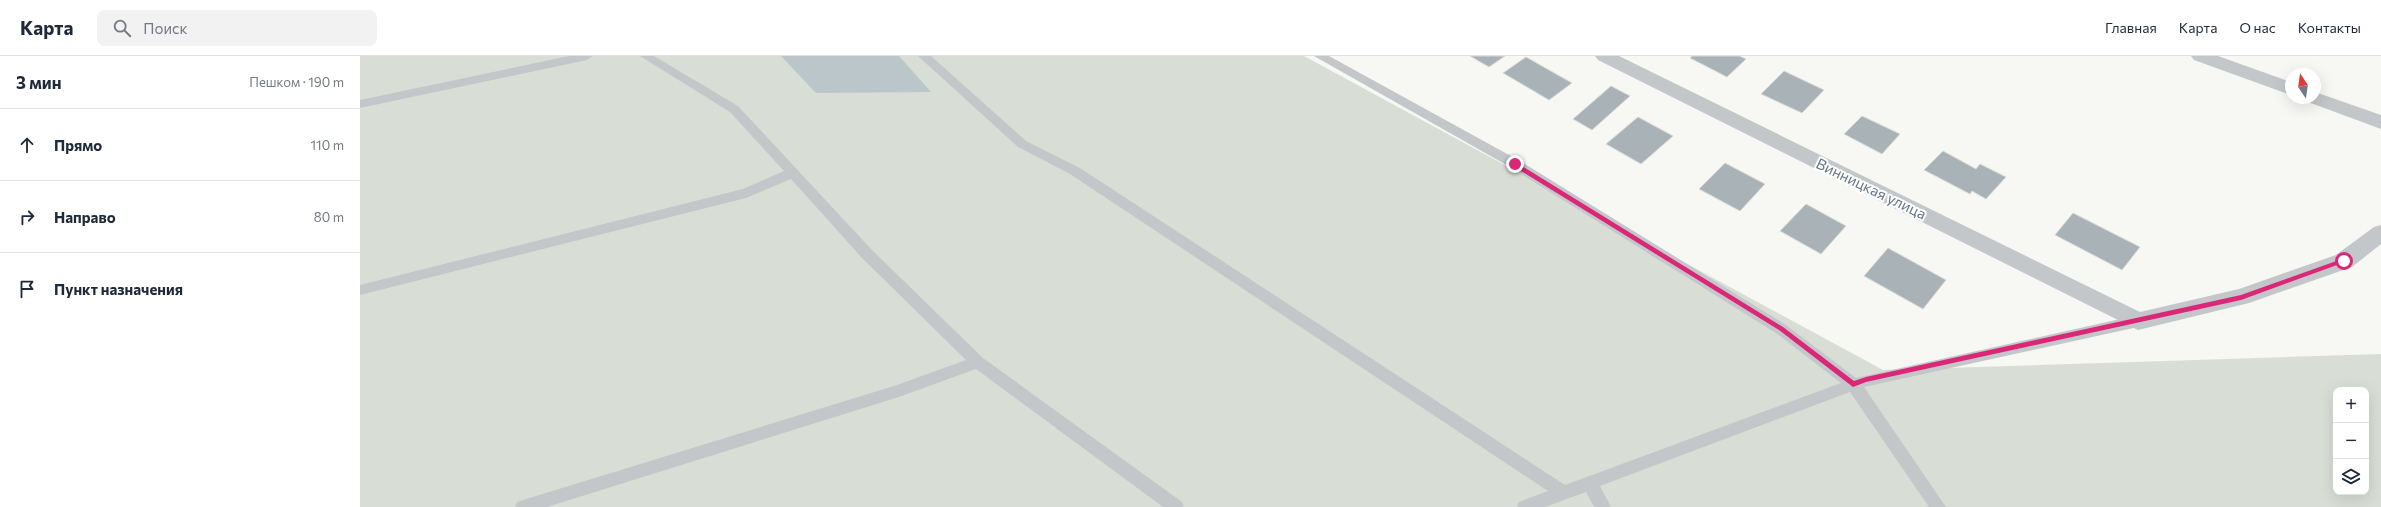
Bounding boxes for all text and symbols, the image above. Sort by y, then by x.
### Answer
search box [97,10,377,46]
text: Карта [20,16,73,39]
icon: search [111,17,133,39]
text: Поиск [143,19,188,37]
text: Главная [2105,19,2157,36]
text: Карта [2179,19,2217,36]
text: О нас [2239,19,2276,36]
text: Контакты [2298,19,2361,36]
north arrow [2285,68,2321,104]
text: 3 мин [16,72,62,93]
text: Пешком · 190 m [249,74,344,90]
icon: ahead [16,134,38,156]
text: Прямо [54,136,102,154]
text: 110 m [311,137,344,153]
street label: Винницкая улица [1813,154,1929,223]
route end [1506,155,1524,173]
icon: right [16,206,38,228]
text: Направо [54,208,116,226]
text: 80 m [314,209,344,225]
route start [2335,252,2353,270]
icon: arrive [16,278,38,300]
text: Пункт назначения [54,280,183,298]
map controls [2333,387,2369,495]
button: + [2333,387,2369,423]
button: − [2333,423,2369,459]
button: layers [2333,459,2369,495]

